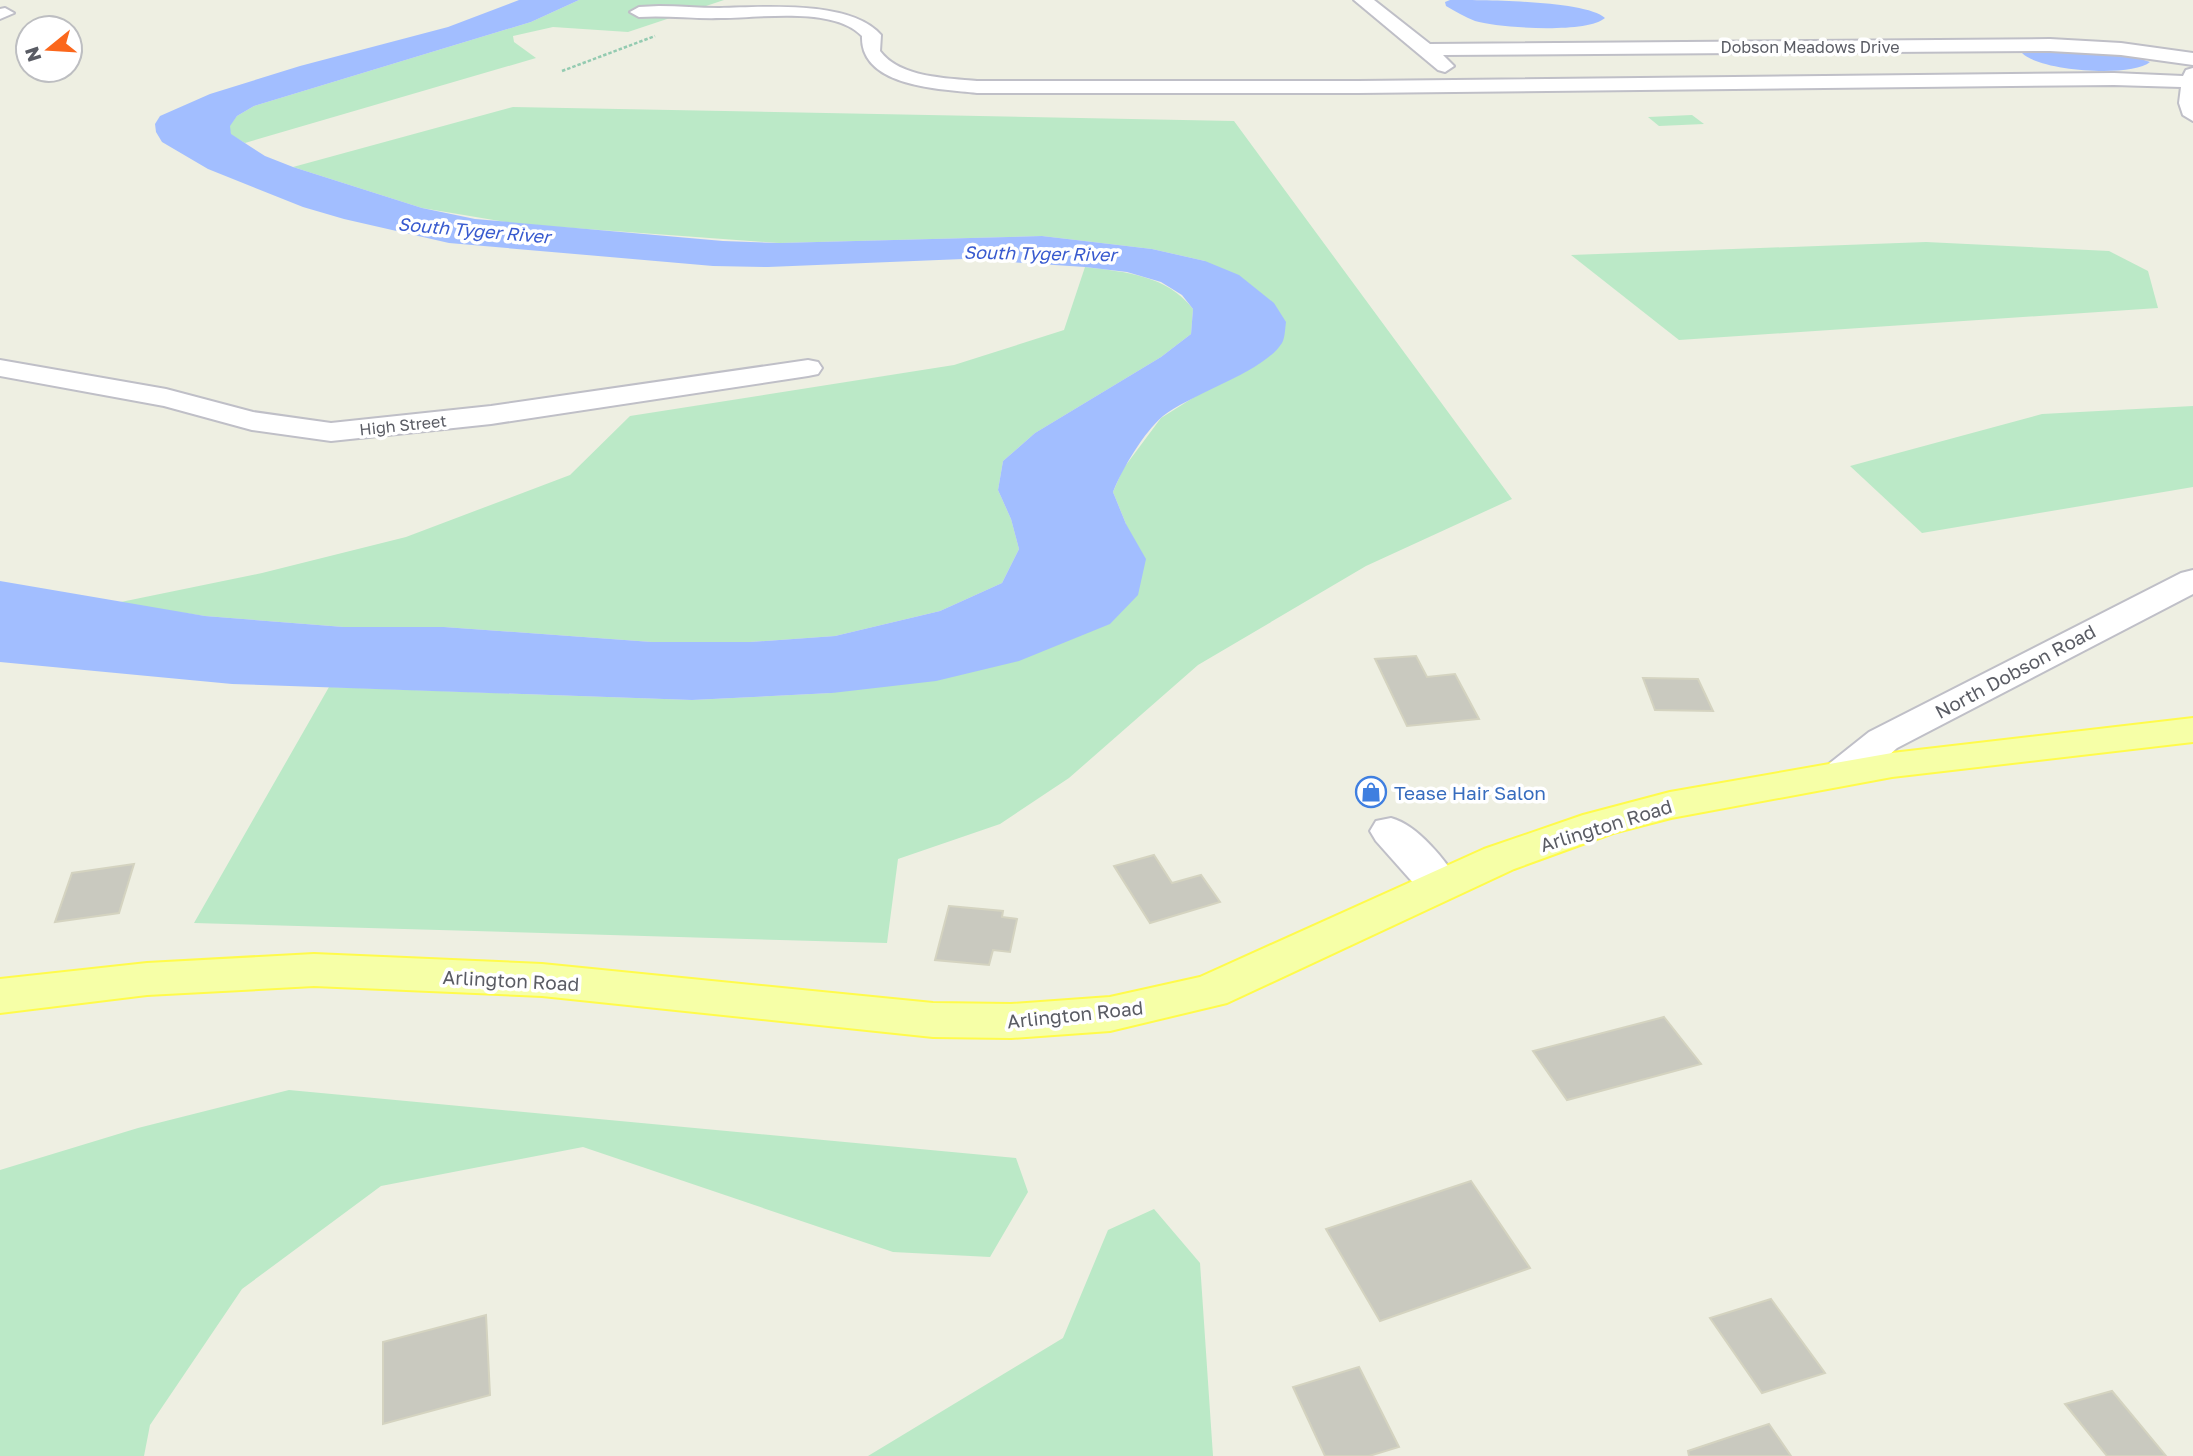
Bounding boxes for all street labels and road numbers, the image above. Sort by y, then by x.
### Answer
street label: Dobson Meadows Drive [1720,37,1900,57]
street label: High Street [358,410,448,440]
street label: North Dobson Road [1931,619,2099,723]
street label: Arlington Road [1537,794,1675,856]
street label: Arlington Road [442,965,580,995]
street label: Arlington Road [1006,995,1144,1033]

